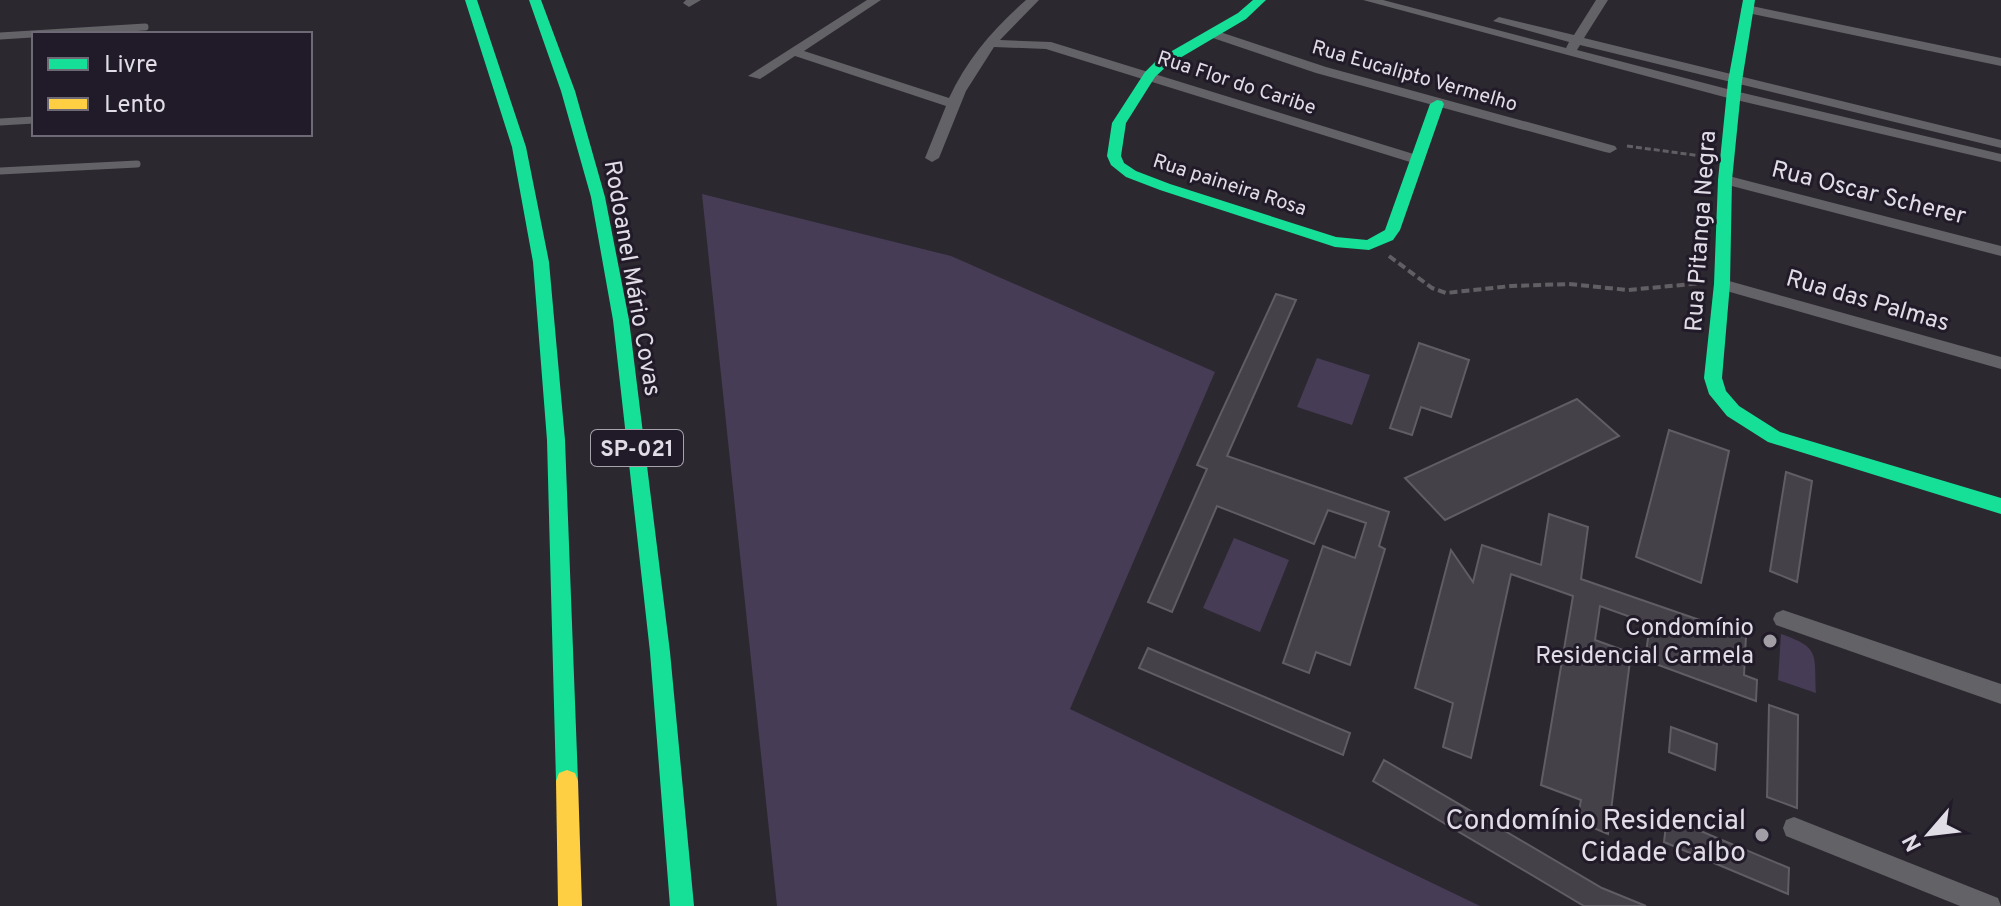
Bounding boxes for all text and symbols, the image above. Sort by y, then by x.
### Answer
legend [32,32,312,136]
street label: Rua Eucalipto Vermelho [1309,35,1520,119]
street label: Rua Flor do Caribe [1154,46,1319,122]
text: Livre [104,51,158,81]
text: Lento [104,91,166,121]
street label: Rua Pitanga Negra [1680,129,1724,333]
street label: Rua paineira Rosa [1149,149,1310,223]
street label: Rua Oscar Scherer [1768,155,1969,233]
street label: Rodoanel Mário Covas [596,158,667,399]
street label: Rua das Palmas [1782,264,1953,340]
road number: SP-021 [591,430,683,466]
place label: Condomínio Residencial Carmela [1535,614,1754,672]
marker: Condomínio Residencial Carmela [1761,632,1779,650]
north arrow [1889,794,1969,874]
place label: Condomínio Residencial Cidade Calbo [1446,804,1746,872]
marker: Condomínio Residencial Cidade Calbo [1753,826,1771,844]
text: N [1898,829,1929,856]

